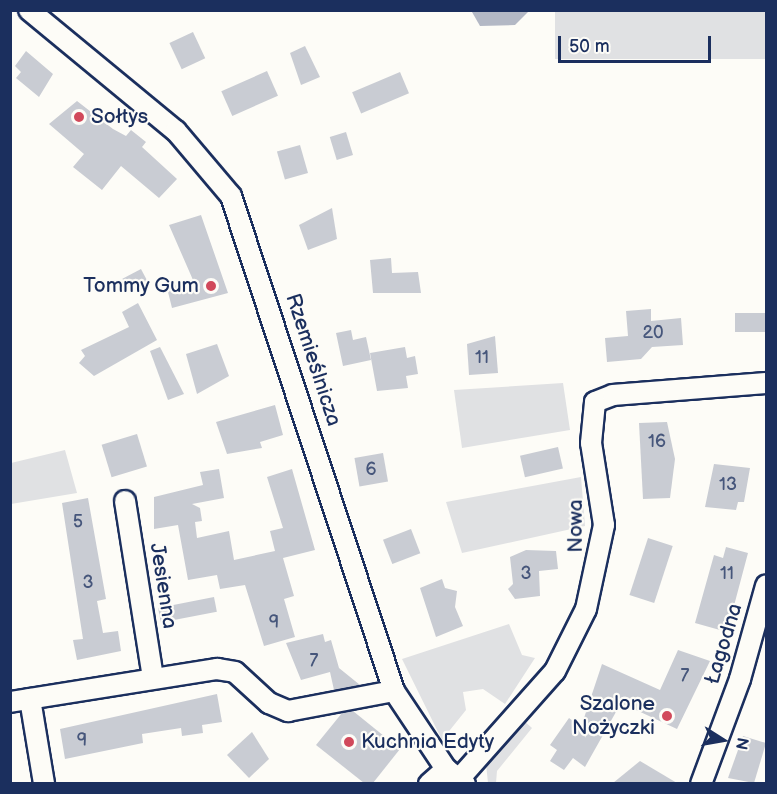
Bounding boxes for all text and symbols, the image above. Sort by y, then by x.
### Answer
scale bar [561,24,714,62]
text: 50 m [569,36,610,57]
place label: Sołtys [91,104,148,130]
marker: Sołtys [72,110,86,124]
place label: Tommy Gum [82,273,199,299]
marker: Tommy Gum [204,279,218,293]
street label: Rzemieślnicza [280,291,346,429]
house number: 20 [642,322,664,344]
house number: 11 [475,347,489,369]
house number: 16 [648,431,666,453]
house number: 6 [366,459,376,481]
house number: 13 [719,474,737,496]
street label: Nowa [563,499,589,553]
house number: 5 [73,511,83,533]
street label: Jesienna [144,541,182,631]
house number: 3 [520,563,532,585]
house number: 11 [720,563,734,585]
house number: 3 [82,572,94,594]
street label: Łagodna [700,600,748,688]
house number: 9 [269,612,279,634]
house number: 7 [310,650,318,672]
house number: 7 [681,665,689,687]
place label: Szalone Nożyczki [572,691,655,741]
marker: Szalone Nożyczki [660,709,674,723]
north arrow [693,710,753,770]
place label: Kuchnia Edyty [361,729,494,755]
house number: 9 [77,730,87,752]
marker: Kuchnia Edyty [342,735,356,749]
text: N [731,736,752,751]

